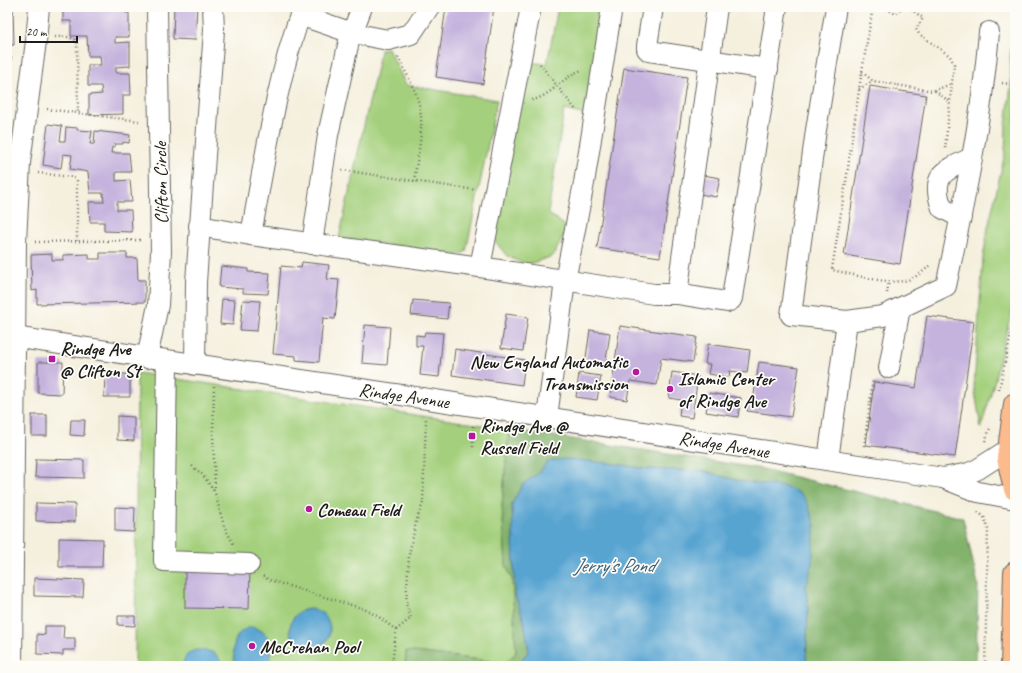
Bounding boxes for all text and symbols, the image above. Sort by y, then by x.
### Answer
scale bar [20,18,77,44]
text: 20 m [26,24,48,40]
street label: Clifton Circle [148,140,174,224]
place label: Rindge Ave @ Clifton St [60,337,143,383]
place label: New England Automatic Transmission [470,350,629,396]
marker: Rindge Ave @ Clifton St [47,354,57,364]
marker: New England Automatic Transmission [631,367,641,377]
place label: Islamic Center of Rindge Ave [678,367,776,413]
street label: Rindge Avenue [357,378,452,414]
marker: Islamic Center of Rindge Ave [665,384,675,394]
place label: Rindge Ave @ Russell Field [480,414,569,460]
street label: Rindge Avenue [677,426,772,464]
marker: Rindge Ave @ Russell Field [467,431,477,441]
place label: Comeau Field [317,498,403,522]
marker: Comeau Field [304,504,314,514]
water label: Jerry's Pond [572,553,660,578]
place label: McCrehan Pool [260,635,362,659]
marker: McCrehan Pool [247,641,257,651]

